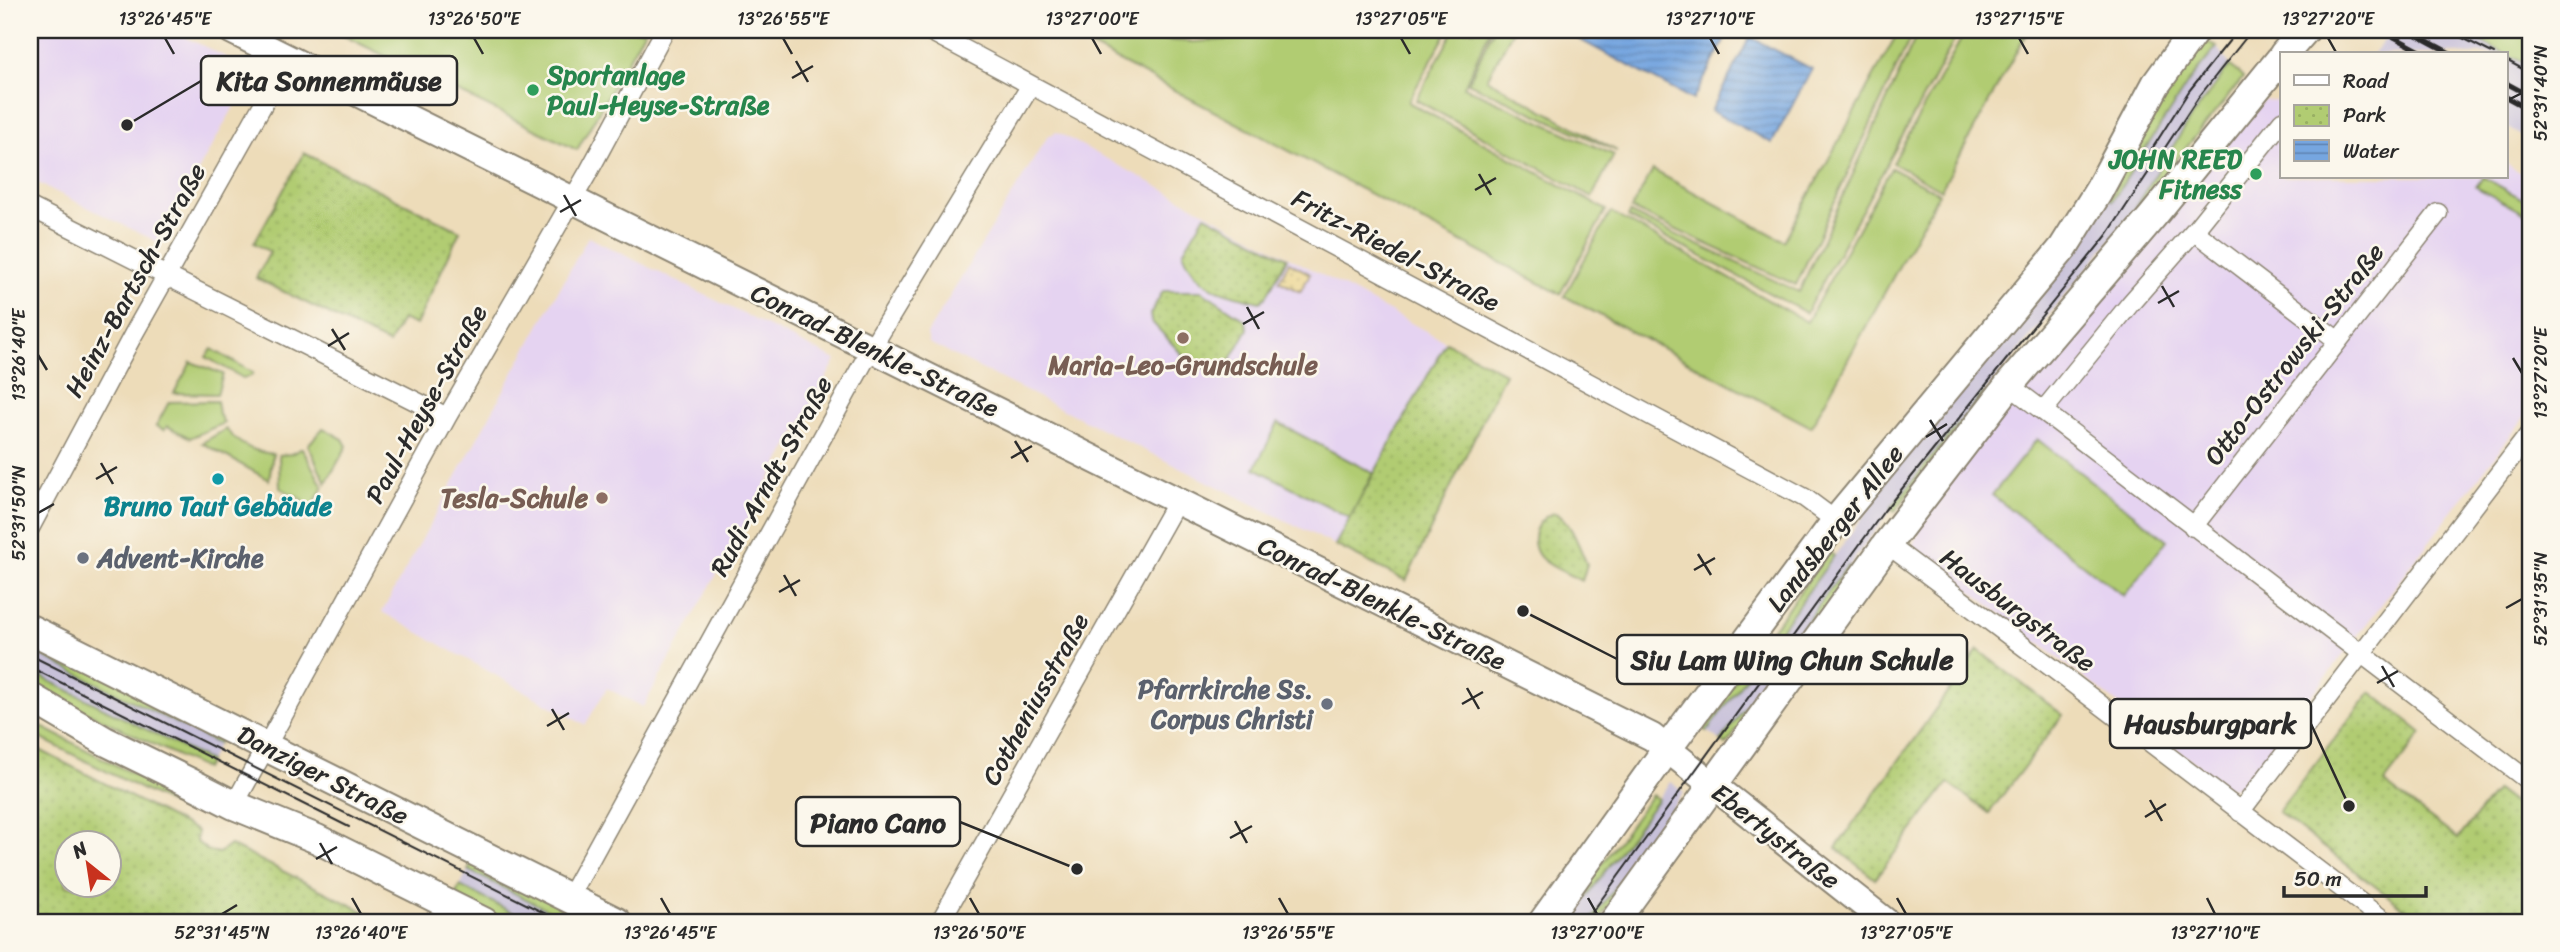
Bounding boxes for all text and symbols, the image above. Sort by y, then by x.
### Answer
text: 13°26'45"E [119,3,212,35]
text: 13°26'50"E [428,3,521,35]
text: 13°26'55"E [737,3,830,35]
text: 13°27'00"E [1046,3,1139,35]
text: 13°27'05"E [1355,3,1448,35]
text: 13°27'10"E [1665,3,1756,35]
text: 13°27'15"E [1975,3,2064,35]
text: 13°27'20"E [2282,3,2375,35]
text: 52°31'40"N [2525,45,2557,141]
place label: Sportanlage Paul-Heyse-Straße [546,52,770,128]
legend [2280,52,2508,178]
callout: Kita Sonnenmäuse [201,56,457,105]
text: Kita Sonnenmäuse [215,56,442,105]
text: Road [2343,62,2390,100]
marker: Sportanlage Paul-Heyse-Straße [525,82,541,98]
text: Park [2343,96,2386,134]
text: Water [2343,132,2400,170]
place label: JOHN REED Fitness [2107,136,2243,212]
street label: Heinz-Bartsch-Straße [51,154,219,406]
marker: JOHN REED Fitness [2248,166,2264,182]
street label: Fritz-Riedel-Straße [1283,176,1509,325]
street label: Otto-Ostrowski-Straße [2192,232,2396,476]
street label: Conrad-Blenkle-Straße [743,270,1008,430]
street label: Paul-Heyse-Straße [352,295,500,512]
text: 13°26'40"E [3,308,35,401]
text: 13°27'20"E [2525,326,2557,419]
marker: Maria-Leo-Grundschule [1175,330,1191,346]
place label: Maria-Leo-Grundschule [1047,342,1318,388]
street label: Rudi-Arndt-Straße [697,367,845,585]
street label: Landsberger Allee [1754,434,1916,622]
text: 52°31'50"N [3,465,35,561]
marker: Bruno Taut Gebäude [210,471,226,487]
place label: Tesla-Schule [440,475,589,521]
place label: Bruno Taut Gebäude [104,483,333,529]
marker: Tesla-Schule [594,490,610,506]
street label: Conrad-Blenkle-Straße [1250,523,1515,683]
place label: Advent-Kirche [96,535,264,581]
street label: Hausburgstraße [1930,536,2106,684]
marker: Advent-Kirche [75,550,91,566]
text: 52°31'35"N [2525,551,2557,646]
street label: Cotheniusstraße [968,604,1102,794]
callout: Siu Lam Wing Chun Schule [1617,635,1967,684]
text: Siu Lam Wing Chun Schule [1629,635,1954,684]
place label: Pfarrkirche Ss. Corpus Christi [1138,666,1315,742]
marker: Pfarrkirche Ss. Corpus Christi [1319,696,1335,712]
callout: Hausburgpark [2110,699,2311,748]
text: Hausburgpark [2124,699,2297,748]
street label: Danziger Straße [229,712,417,838]
street label: Ebertystraße [1701,770,1851,902]
callout: Piano Cano [796,797,960,846]
text: Piano Cano [810,798,947,847]
north arrow [52,830,122,900]
text: N [65,832,94,868]
scale bar [2284,854,2425,898]
text: 50 m [2294,860,2342,898]
text: 52°31'45"N [174,917,270,949]
text: 13°26'40"E [315,917,408,949]
text: 13°26'45"E [624,917,717,949]
text: 13°26'50"E [933,917,1026,949]
text: 13°26'55"E [1242,917,1335,949]
text: 13°27'00"E [1551,917,1644,949]
text: 13°27'05"E [1860,917,1953,949]
text: 13°27'10"E [2170,917,2261,949]

